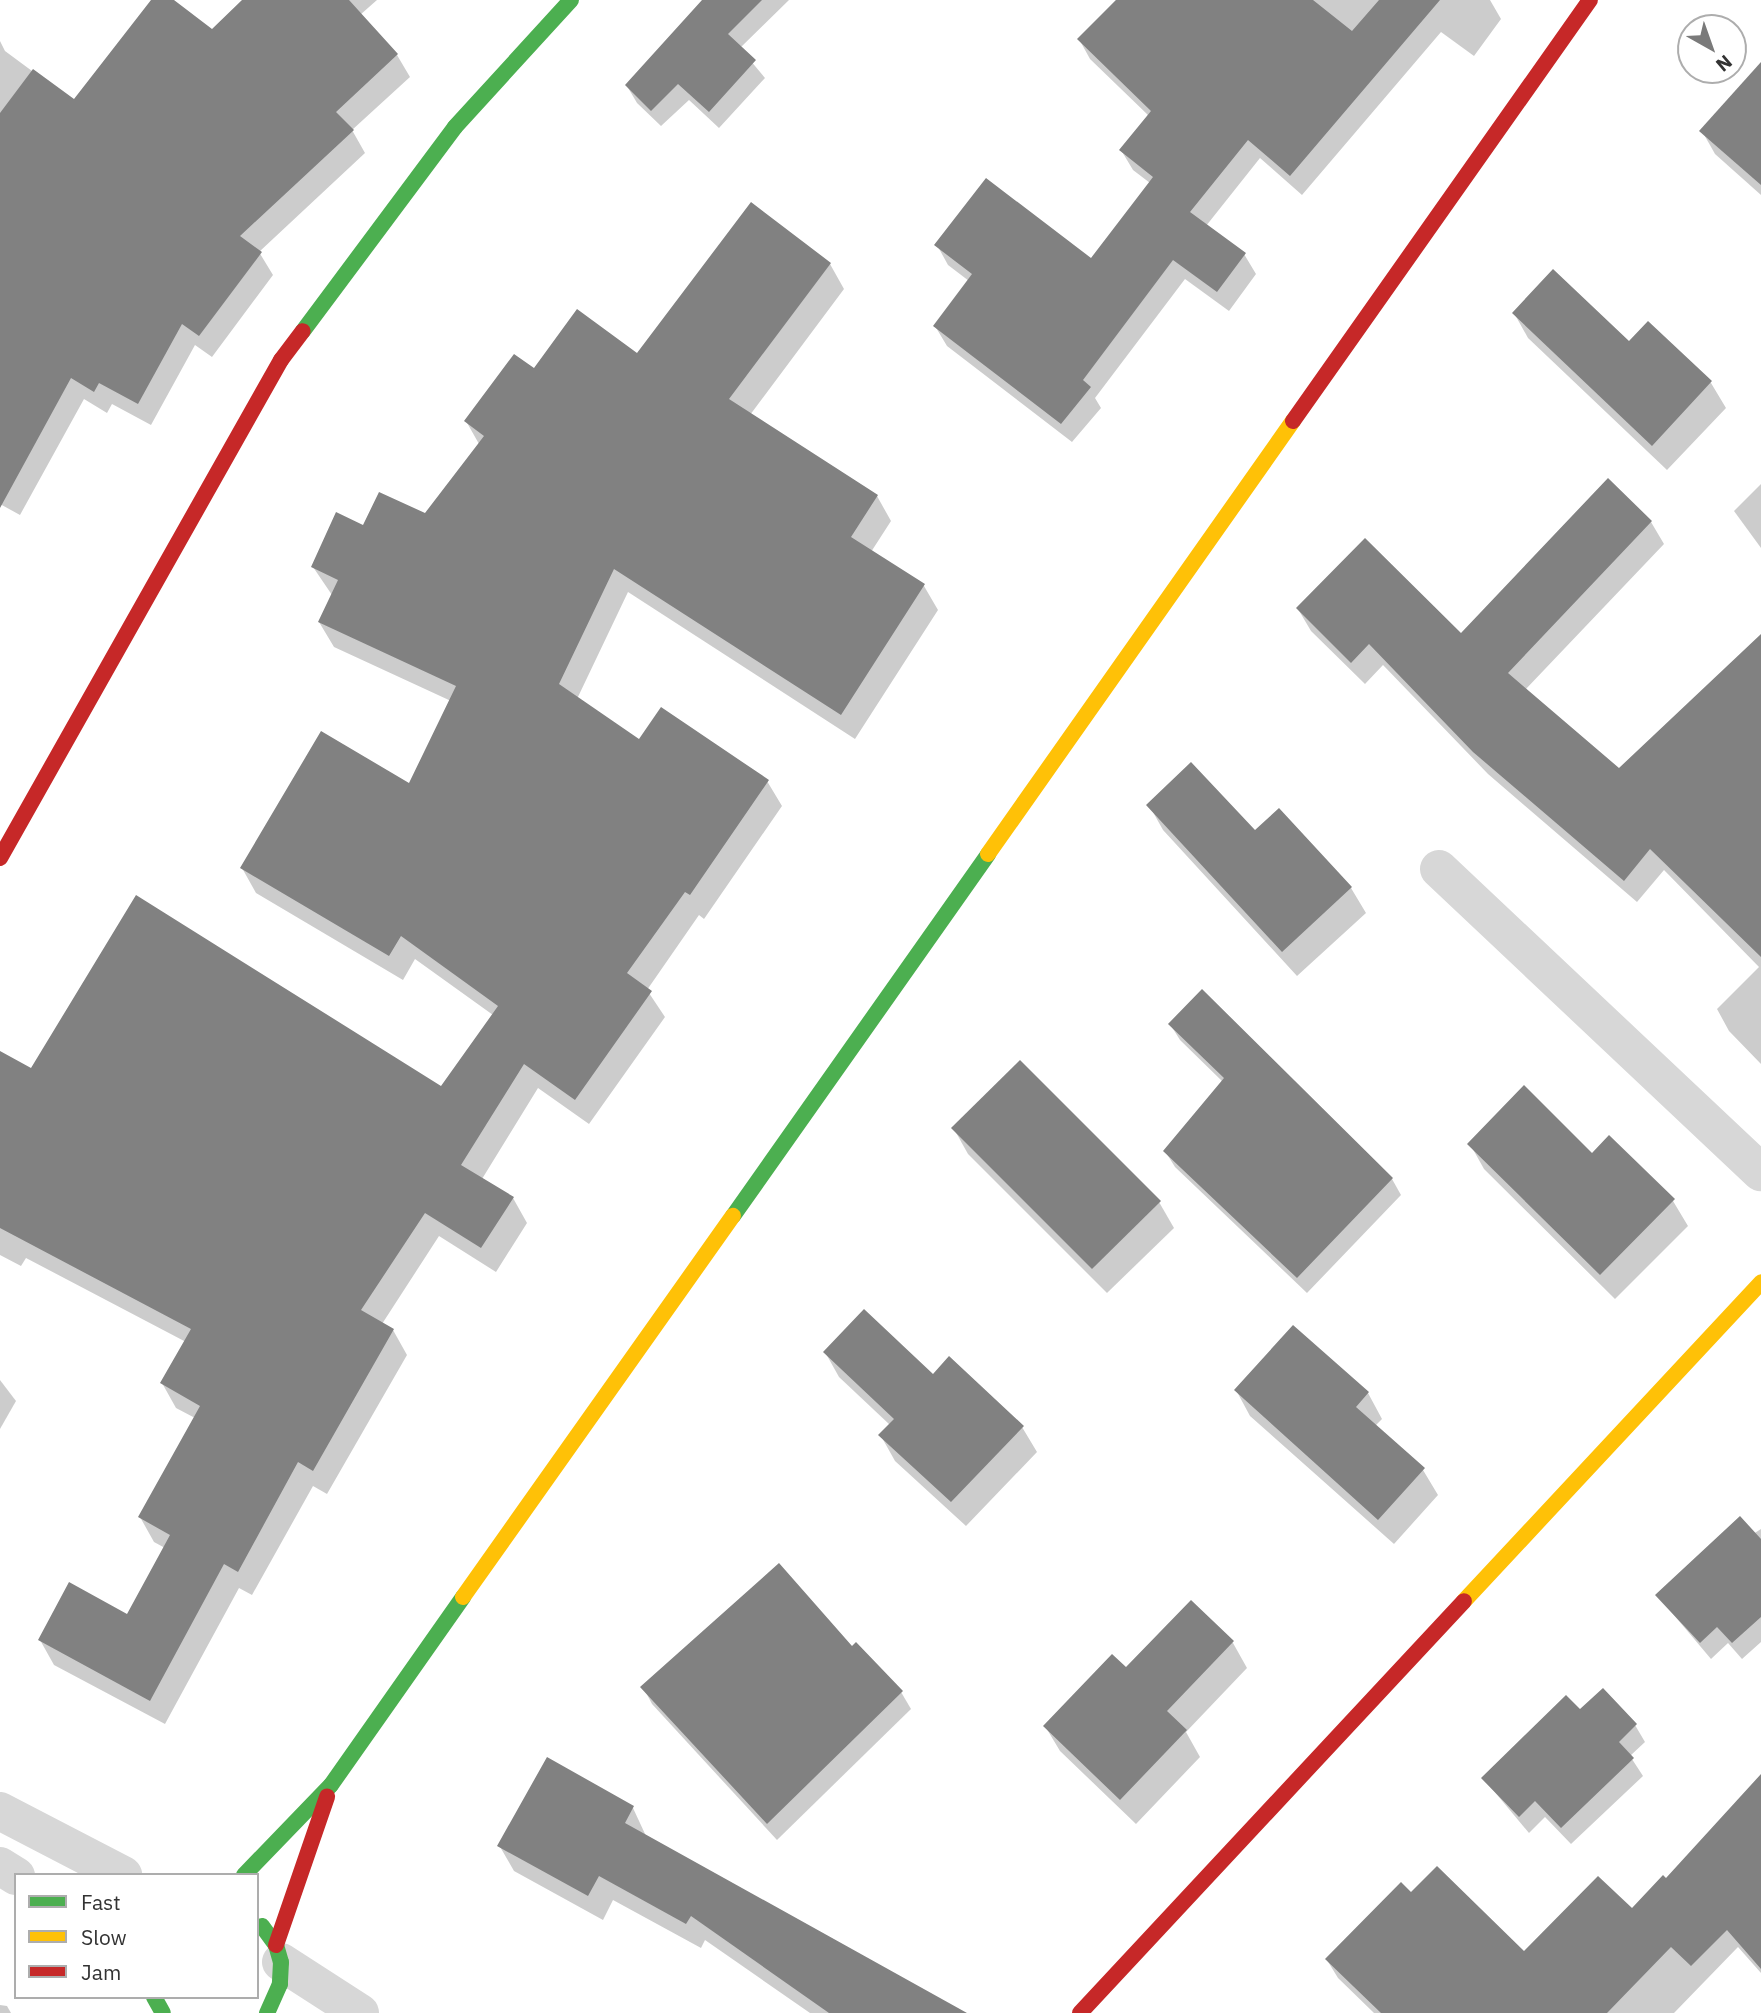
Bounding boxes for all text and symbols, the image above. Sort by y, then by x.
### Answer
north arrow [1677,14,1747,84]
text: N [1711,50,1737,77]
legend [14,1873,259,1999]
text: Fast [81,1888,121,1916]
text: Slow [81,1923,127,1951]
text: Jam [81,1958,121,1986]

